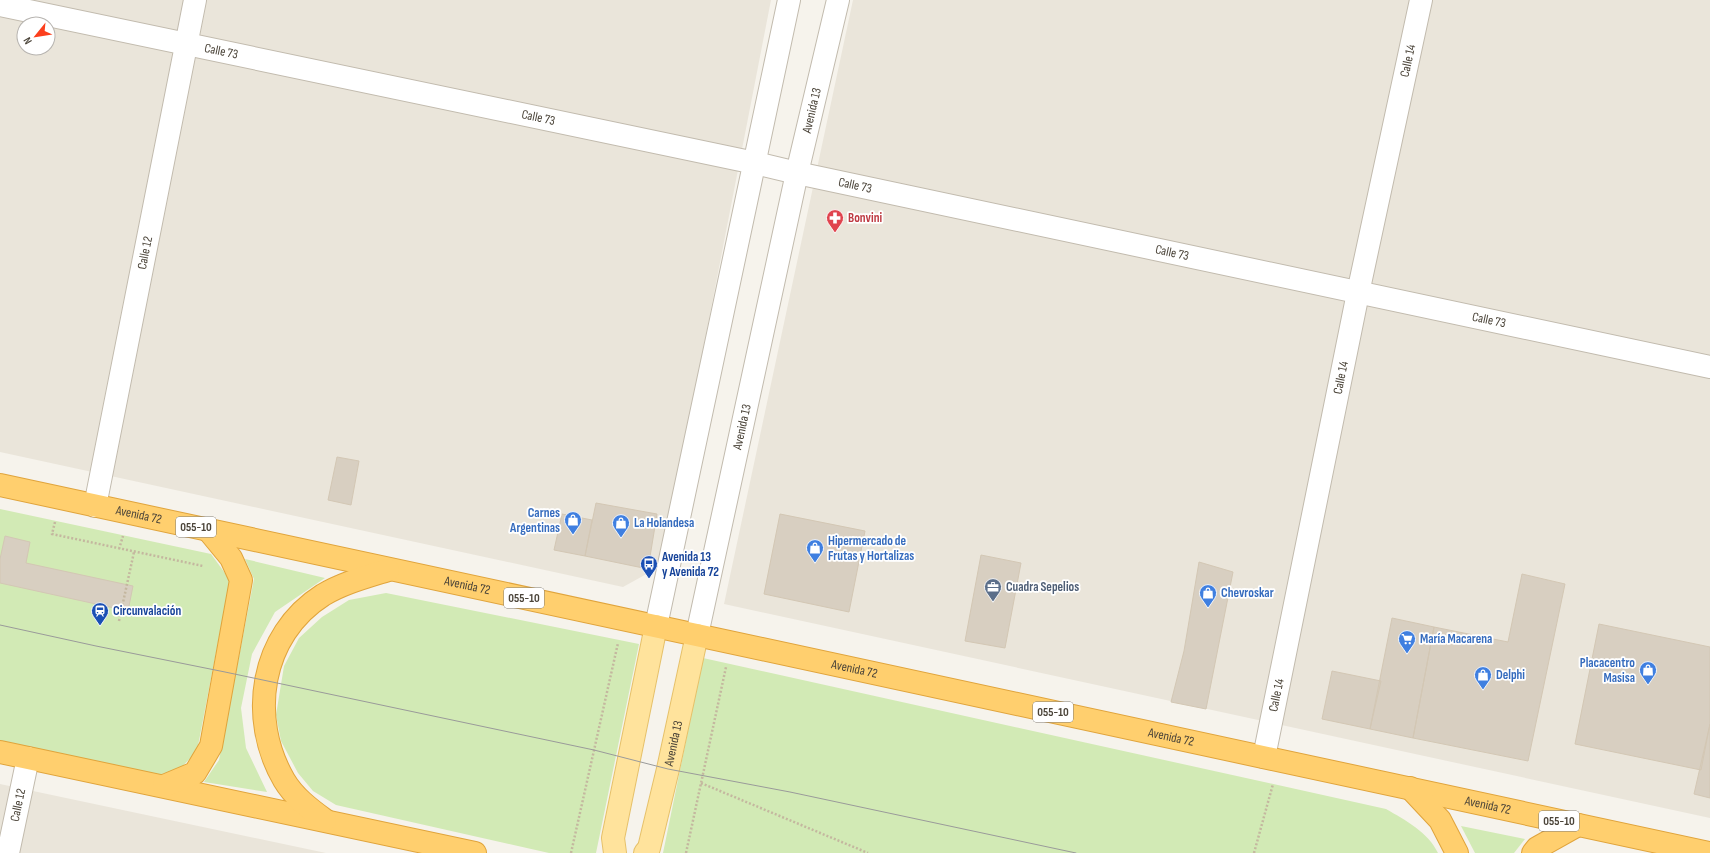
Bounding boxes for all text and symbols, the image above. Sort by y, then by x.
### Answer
north arrow [16,16,56,56]
text: N [21,35,35,47]
street label: Calle 73 [203,40,239,63]
street label: Calle 14 [1397,42,1419,79]
street label: Avenida 13 [798,86,825,136]
street label: Calle 73 [520,106,557,129]
street label: Calle 73 [837,174,873,197]
pharmacy icon: Bonvini [825,208,845,233]
place label: Bonvini [848,210,882,226]
street label: Calle 12 [134,235,156,271]
street label: Calle 73 [1154,241,1190,264]
street label: Calle 73 [1471,309,1507,331]
street label: Calle 14 [1330,359,1352,396]
street label: Avenida 13 [729,403,755,452]
street label: Avenida 72 [113,502,163,528]
place label: Carnes Argentinas [509,505,560,536]
shop icon: Carnes Argentinas [563,510,583,535]
shop icon: La Holandesa [611,513,631,538]
place label: La Holandesa [634,515,694,531]
road number: 055-10 [176,517,216,537]
place label: Hipermercado de Frutas y Hortalizas [828,533,914,564]
shop icon: Hipermercado de Frutas y Hortalizas [805,538,825,563]
place label: Avenida 13 y Avenida 72 [661,549,719,580]
bus stop icon: Avenida 13 y Avenida 72 [639,554,659,579]
street label: Avenida 72 [442,573,492,598]
office icon: Cuadra Sepelios [983,577,1003,602]
place label: Cuadra Sepelios [1006,579,1079,595]
shop icon: Chevroskar [1198,583,1218,608]
place label: Chevroskar [1221,585,1274,601]
road number: 055-10 [504,588,544,608]
station icon: Circunvalación [90,601,110,626]
place label: Circunvalación [113,603,181,619]
supermarket icon: María Macarena [1397,629,1417,654]
place label: María Macarena [1420,631,1492,647]
place label: Placacentro Masisa [1580,655,1635,686]
street label: Avenida 72 [829,656,879,682]
shop icon: Placacentro Masisa [1638,660,1658,685]
shop icon: Delphi [1473,665,1493,690]
place label: Delphi [1496,667,1525,683]
street label: Calle 14 [1265,677,1288,713]
road number: 055-10 [1033,702,1073,722]
street label: Avenida 13 [661,719,686,768]
street label: Avenida 72 [1146,724,1196,750]
street label: Calle 12 [7,787,29,823]
street label: Avenida 72 [1462,792,1512,818]
road number: 055-10 [1539,811,1579,831]

